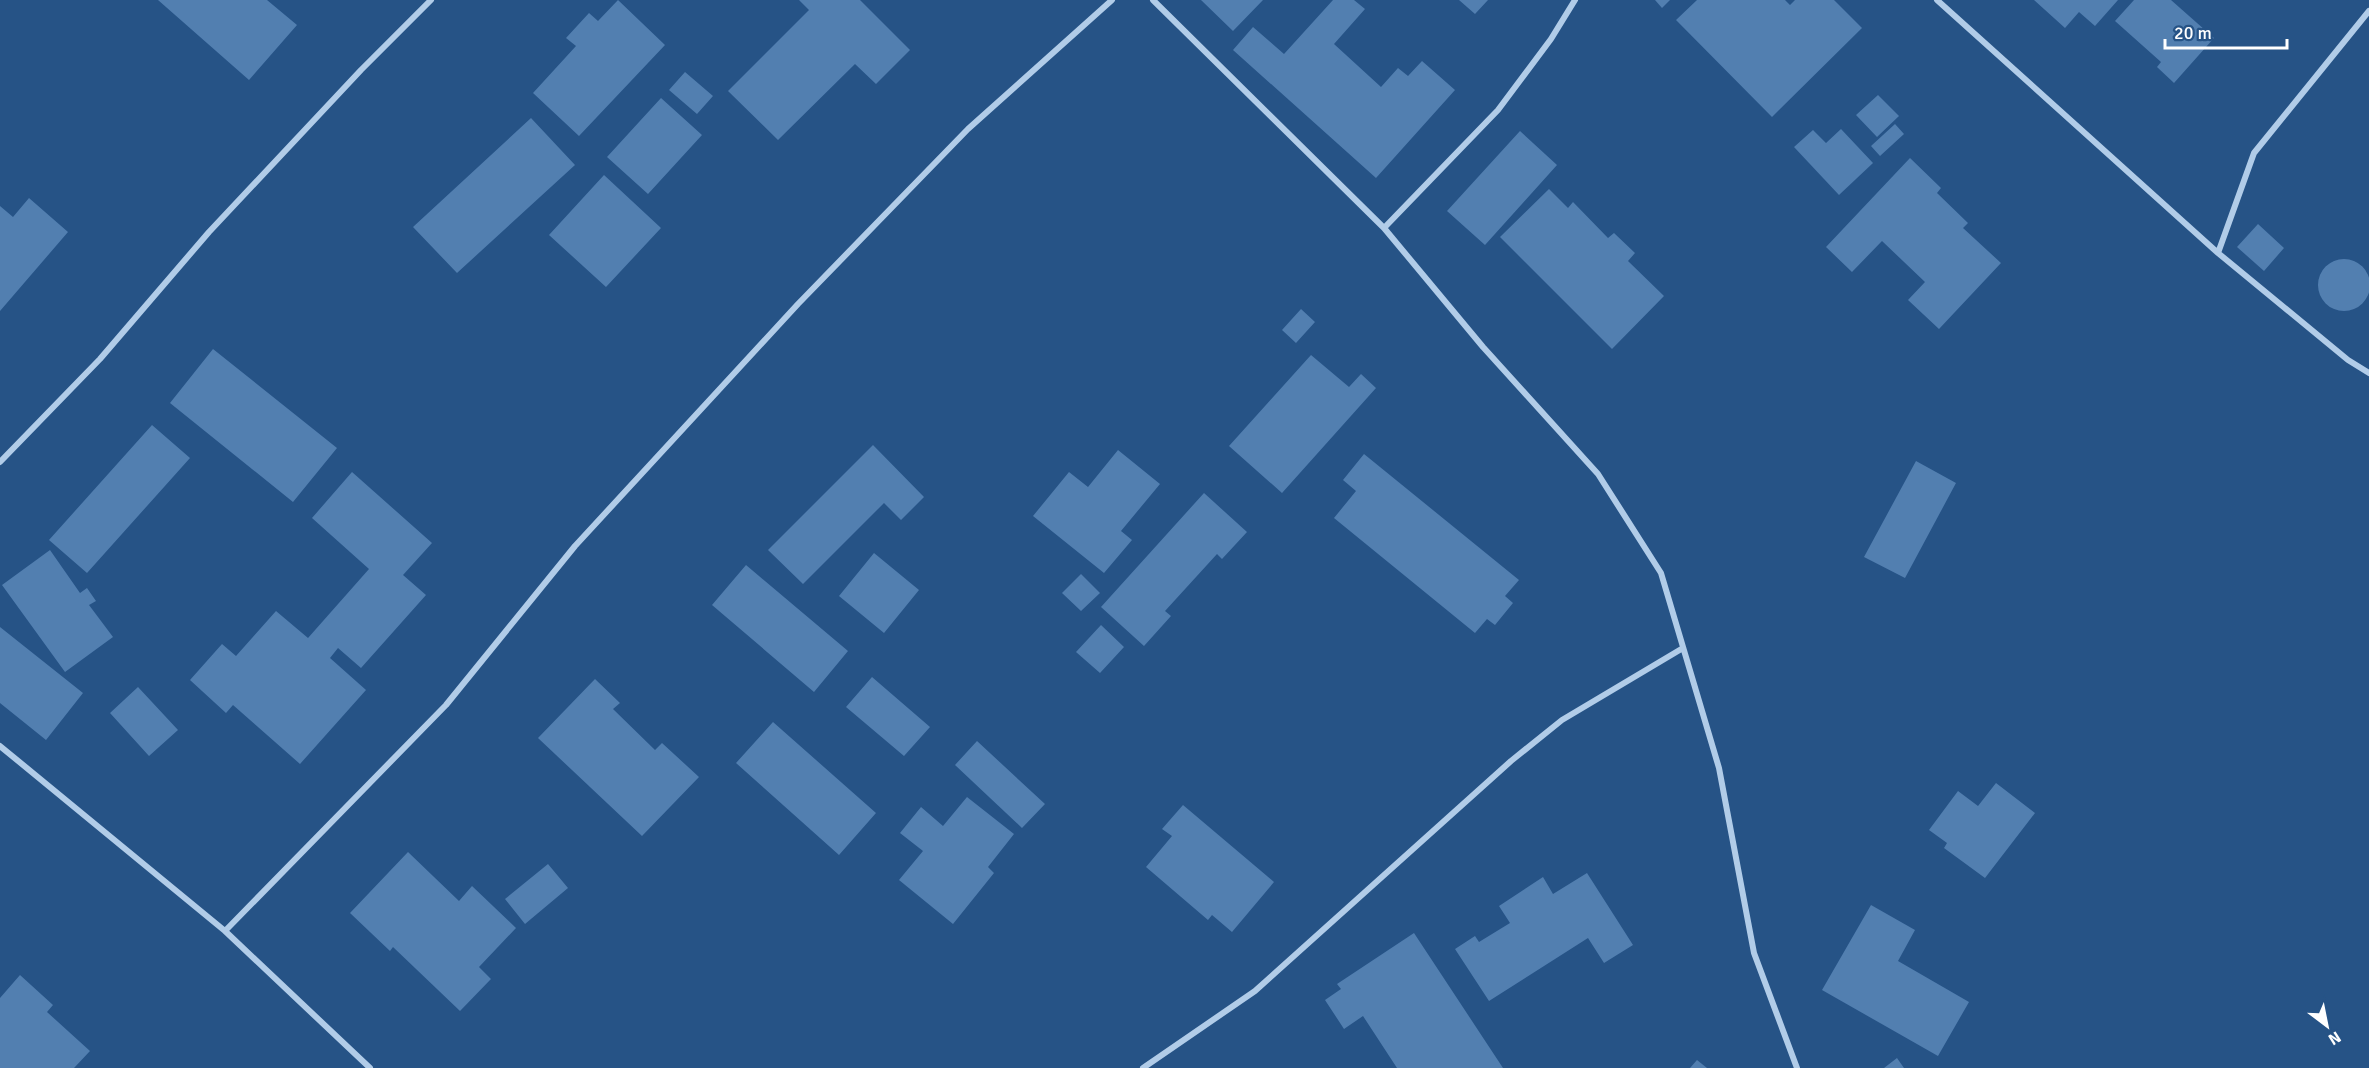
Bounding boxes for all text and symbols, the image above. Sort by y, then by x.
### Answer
scale bar [2165,12,2286,50]
text: 20 m [2174,22,2212,44]
north arrow [2297,996,2357,1056]
text: N [2324,1026,2344,1049]

